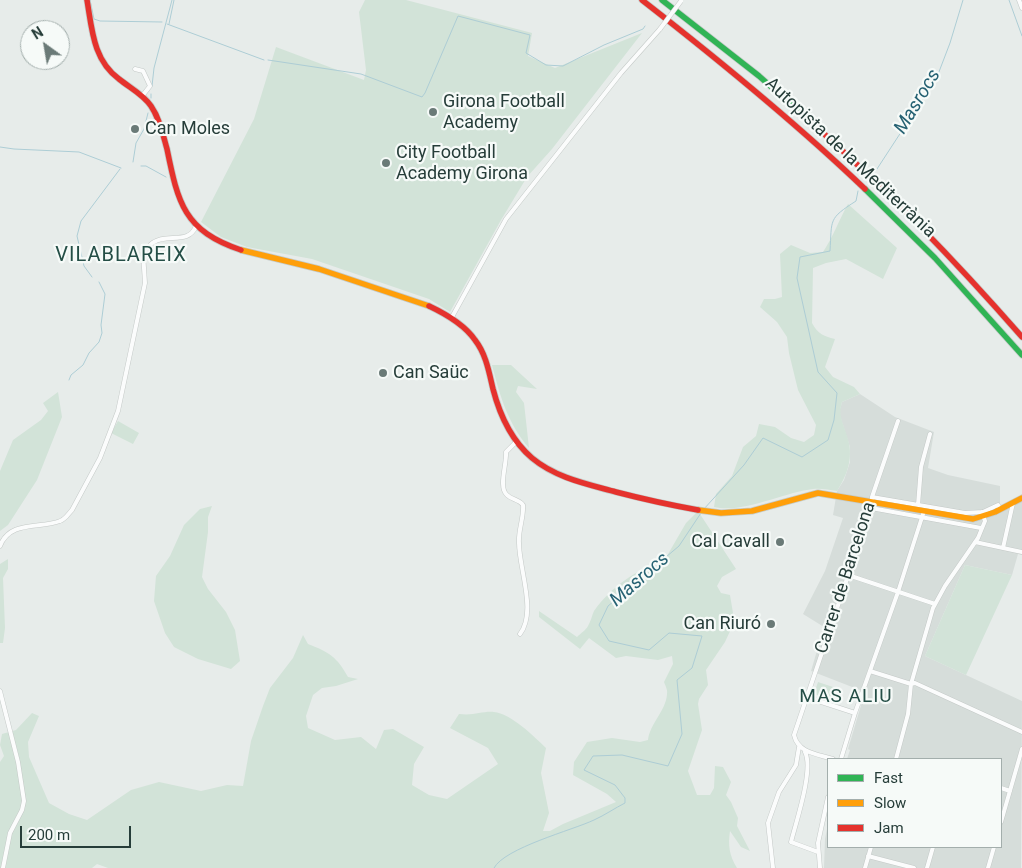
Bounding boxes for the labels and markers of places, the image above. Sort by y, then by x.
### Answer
place label: Girona Football Academy [443,91,565,134]
marker: Girona Football Academy [427,106,439,118]
place label: Can Moles [145,118,230,140]
marker: Can Moles [129,123,141,135]
place label: City Football Academy Girona [396,142,528,184]
marker: City Football Academy Girona [380,157,392,169]
place label: Can Saüc [393,362,469,384]
marker: Can Saüc [377,367,389,379]
place label: Cal Cavall [691,531,770,553]
marker: Cal Cavall [774,536,786,548]
place label: Can Riuró [684,613,761,635]
marker: Can Riuró [765,618,777,630]

